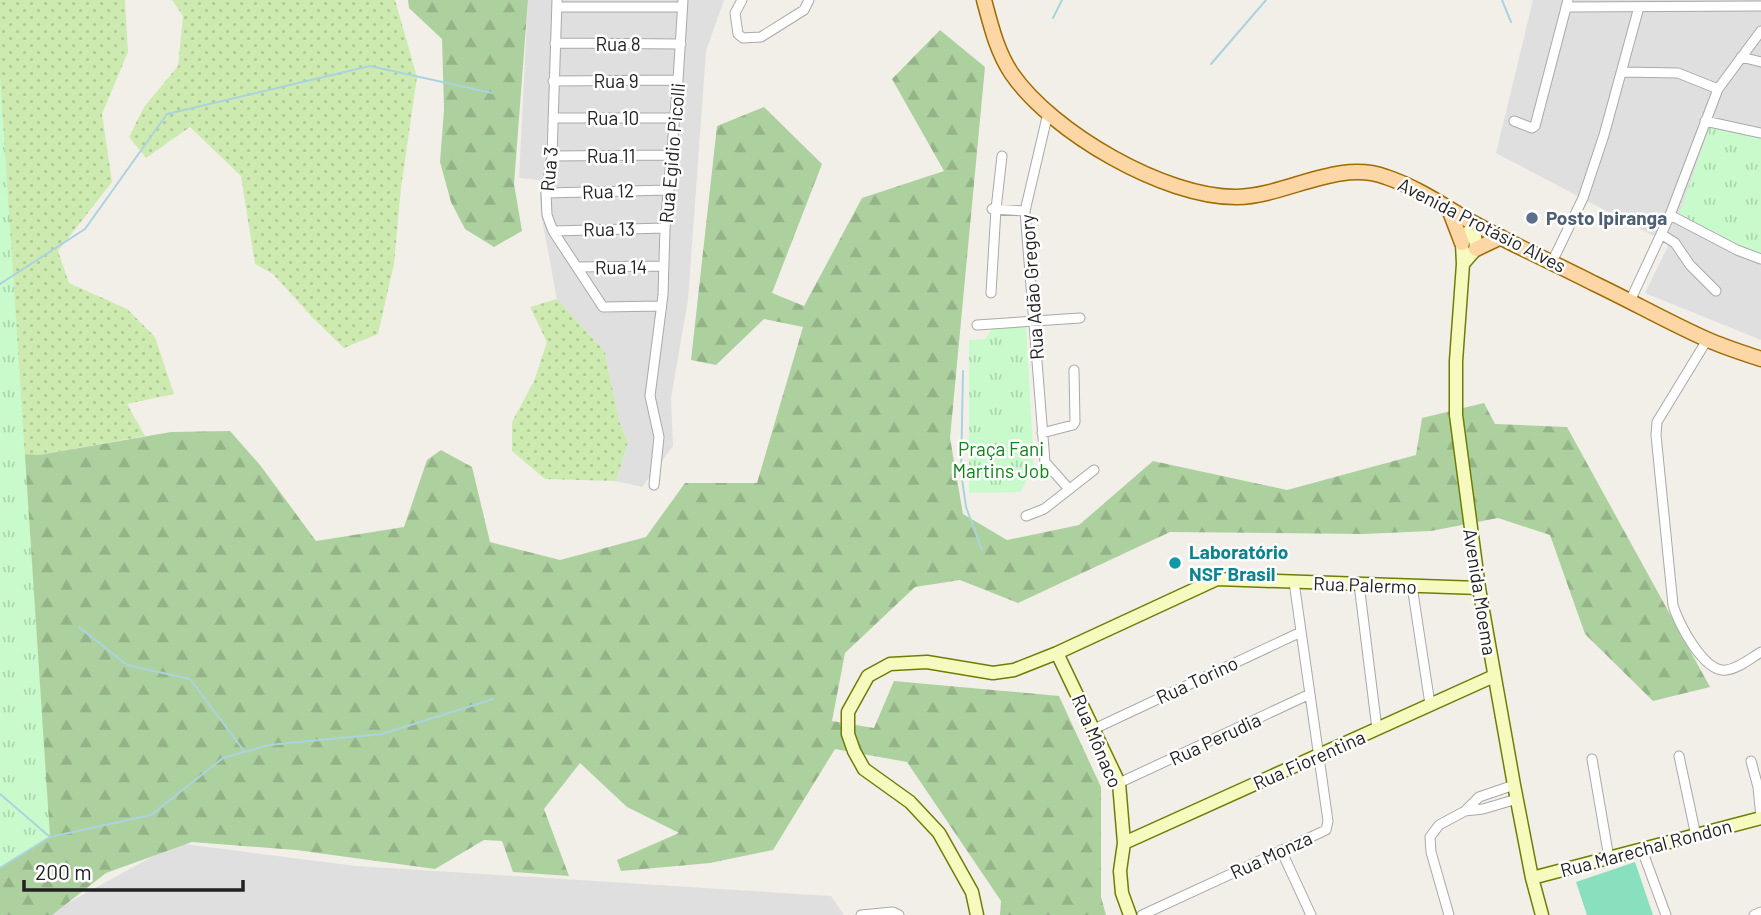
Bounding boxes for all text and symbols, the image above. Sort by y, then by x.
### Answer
street label: Rua 8 [595,32,641,55]
street label: Rua 9 [593,69,639,92]
street label: Rua Egidio Picolli [654,82,689,224]
street label: Rua 10 [587,106,639,129]
street label: Rua 11 [587,144,635,167]
street label: Rua 3 [535,145,562,192]
street label: Avenida Protásio Alves [1394,172,1570,277]
street label: Rua 12 [582,178,634,203]
place label: Posto Ipiranga [1546,206,1667,229]
marker: Posto Ipiranga [1524,210,1540,226]
street label: Rua Adão Gregory [1015,213,1048,361]
street label: Rua 13 [583,217,635,240]
street label: Rua 14 [595,255,647,278]
park label: Praça Fani Martins Job [952,437,1050,482]
street label: Avenida Moema [1459,527,1502,657]
place label: Laboratório NSF Brasil [1189,540,1288,585]
marker: Laboratório NSF Brasil [1167,555,1183,571]
street label: Rua Palermo [1313,571,1417,598]
street label: Rua Torino [1152,651,1241,708]
street label: Rua Mônaco [1067,691,1127,791]
street label: Rua Perudia [1165,707,1264,770]
street label: Rua Fiorentina [1249,725,1368,794]
street label: Rua Marechal Rondon [1558,814,1734,881]
street label: Rua Monza [1226,826,1315,883]
scale bar [24,848,243,892]
text: 200 m [35,859,92,884]

